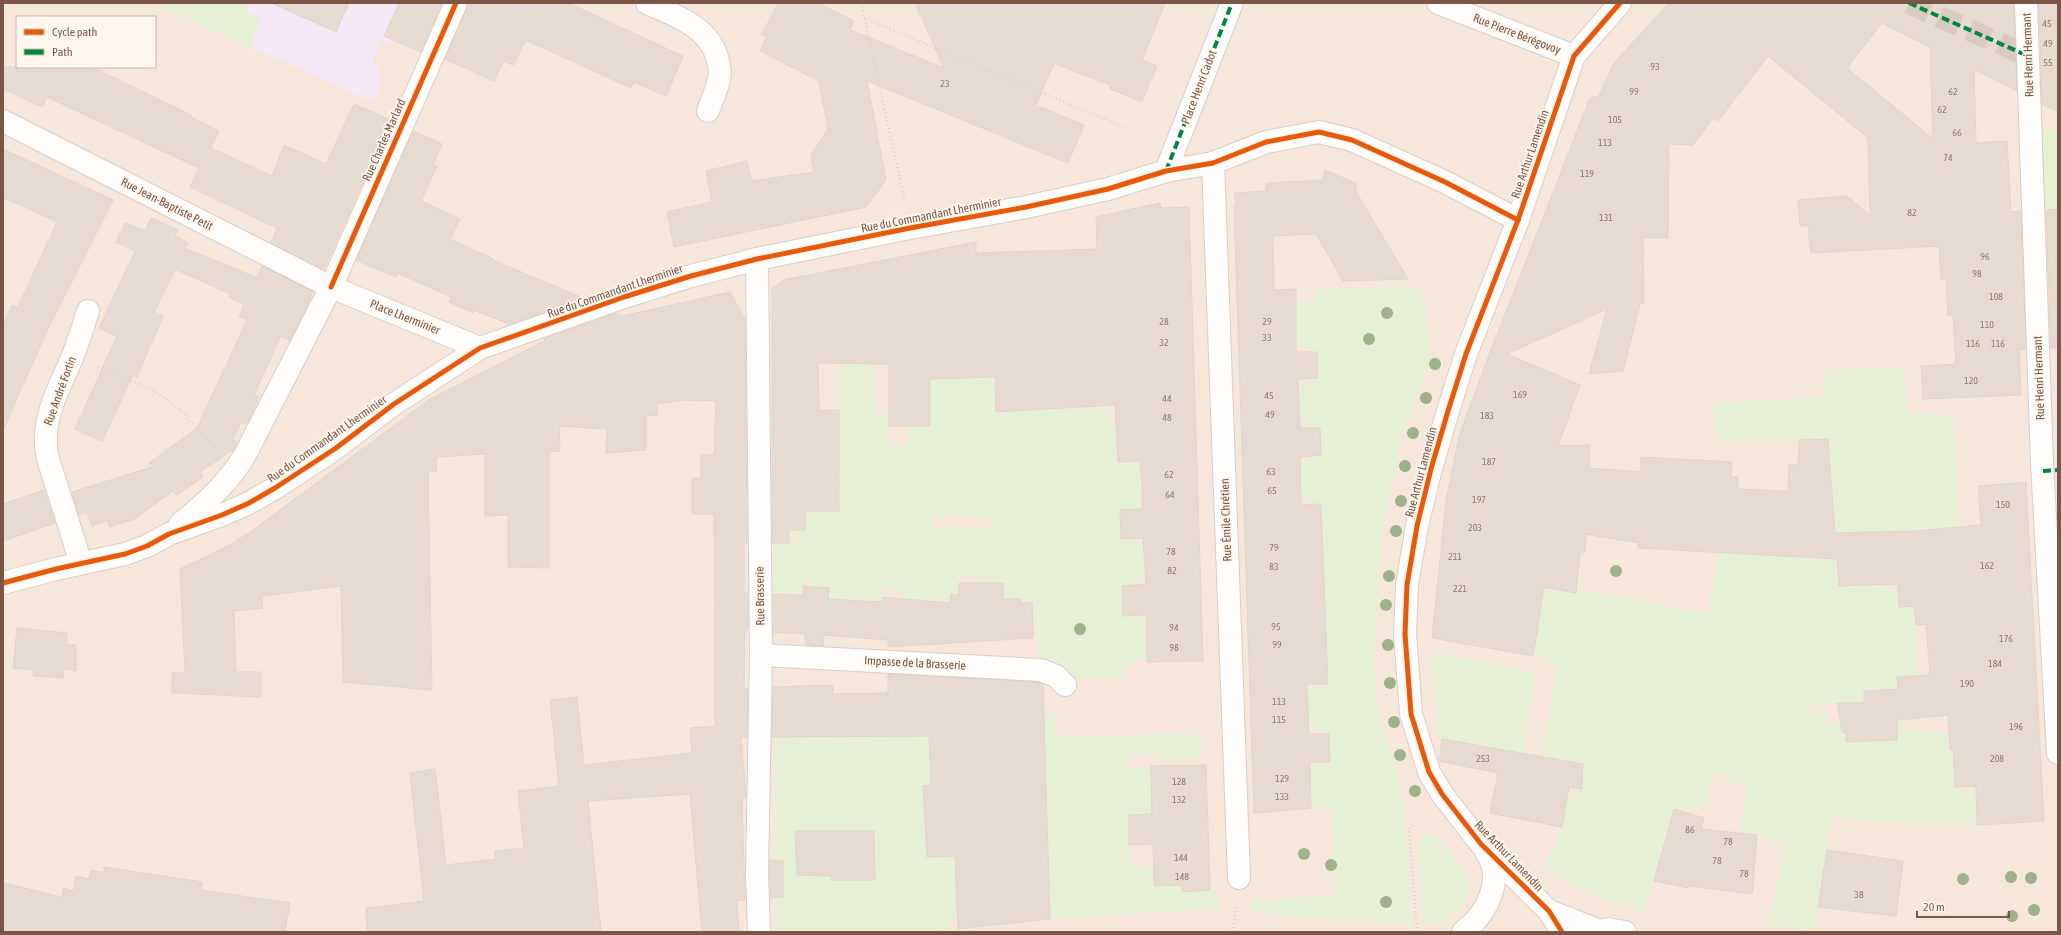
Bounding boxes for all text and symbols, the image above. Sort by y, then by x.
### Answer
street label: Rue Pierre Bérégovoy [1471,11,1563,57]
street label: Rue Henri Hermant [2020,12,2036,97]
legend [16,16,156,68]
house number: 45 [2042,18,2052,29]
text: Cycle path [52,25,97,39]
house number: 49 [2043,38,2053,49]
text: Path [52,45,73,59]
street label: Place Henri Cadot [1178,48,1220,126]
house number: 55 [2043,57,2053,68]
house number: 93 [1650,61,1660,72]
house number: 23 [940,78,950,89]
house number: 99 [1629,86,1639,97]
house number: 62 [1948,86,1958,97]
street label: Rue Charles Marlard [360,97,408,183]
house number: 62 [1937,104,1947,115]
street label: Rue Arthur Lamendin [1508,108,1552,200]
house number: 105 [1608,114,1622,125]
house number: 66 [1952,127,1962,138]
house number: 113 [1598,137,1612,148]
house number: 74 [1943,152,1953,163]
house number: 119 [1580,168,1594,179]
street label: Rue Jean-Baptiste Petit [119,175,216,233]
street label: Rue du Commandant Lherminier [860,194,1003,235]
house number: 82 [1907,207,1917,218]
house number: 131 [1599,212,1613,223]
house number: 96 [1980,251,1990,262]
street label: Rue du Commandant Lherminier [545,261,685,321]
house number: 98 [1972,268,1982,279]
house number: 108 [1989,291,2003,302]
street label: Place Lherminier [368,297,443,338]
house number: 28 [1159,316,1169,327]
house number: 29 [1262,316,1272,327]
house number: 110 [1980,319,1994,330]
house number: 33 [1262,332,1272,343]
street label: Rue Henri Hermant [2031,335,2047,420]
house number: 32 [1159,337,1169,348]
house number: 116 [1966,338,1980,349]
house number: 116 [1991,338,2005,349]
street label: Rue André Fortin [41,354,79,428]
house number: 120 [1964,375,1978,386]
house number: 169 [1513,389,1527,400]
house number: 45 [1264,390,1274,401]
street label: Rue du Commandant Lherminier [265,392,390,486]
house number: 44 [1162,393,1172,404]
house number: 49 [1265,409,1275,420]
house number: 183 [1480,410,1494,421]
house number: 48 [1162,412,1172,423]
street label: Rue Arthur Lamendin [1402,425,1440,519]
house number: 187 [1482,456,1496,467]
house number: 63 [1266,466,1276,477]
house number: 62 [1164,469,1174,480]
street label: Rue Émile Chrétien [1218,478,1234,562]
house number: 65 [1267,485,1277,496]
house number: 64 [1165,489,1175,500]
house number: 197 [1472,494,1486,505]
house number: 150 [1996,499,2010,510]
house number: 203 [1468,522,1482,533]
house number: 79 [1269,542,1279,553]
house number: 78 [1166,546,1176,557]
house number: 211 [1448,551,1462,562]
house number: 162 [1980,560,1994,571]
house number: 83 [1269,561,1279,572]
house number: 82 [1167,565,1177,576]
street label: Rue Brasserie [752,566,768,626]
house number: 221 [1453,583,1467,594]
house number: 95 [1271,621,1281,632]
house number: 94 [1169,622,1179,633]
house number: 176 [1999,633,2013,644]
house number: 99 [1272,639,1282,650]
house number: 98 [1169,642,1179,653]
street label: Impasse de la Brasserie [864,653,966,673]
house number: 184 [1988,658,2002,669]
house number: 190 [1960,678,1974,689]
house number: 113 [1272,696,1286,707]
house number: 115 [1272,714,1286,725]
house number: 196 [2009,721,2023,732]
house number: 253 [1476,753,1490,764]
house number: 208 [1990,753,2004,764]
house number: 129 [1275,773,1289,784]
house number: 128 [1172,776,1186,787]
house number: 133 [1275,791,1289,802]
house number: 132 [1172,794,1186,805]
street label: Rue Arthur Lamendin [1472,818,1546,894]
house number: 86 [1685,824,1695,835]
house number: 78 [1723,836,1733,847]
house number: 144 [1174,852,1188,863]
house number: 78 [1712,855,1722,866]
house number: 78 [1739,868,1749,879]
house number: 148 [1175,871,1189,882]
house number: 38 [1854,889,1864,900]
scale bar [1917,893,2009,919]
text: 20 m [1923,900,1945,914]

